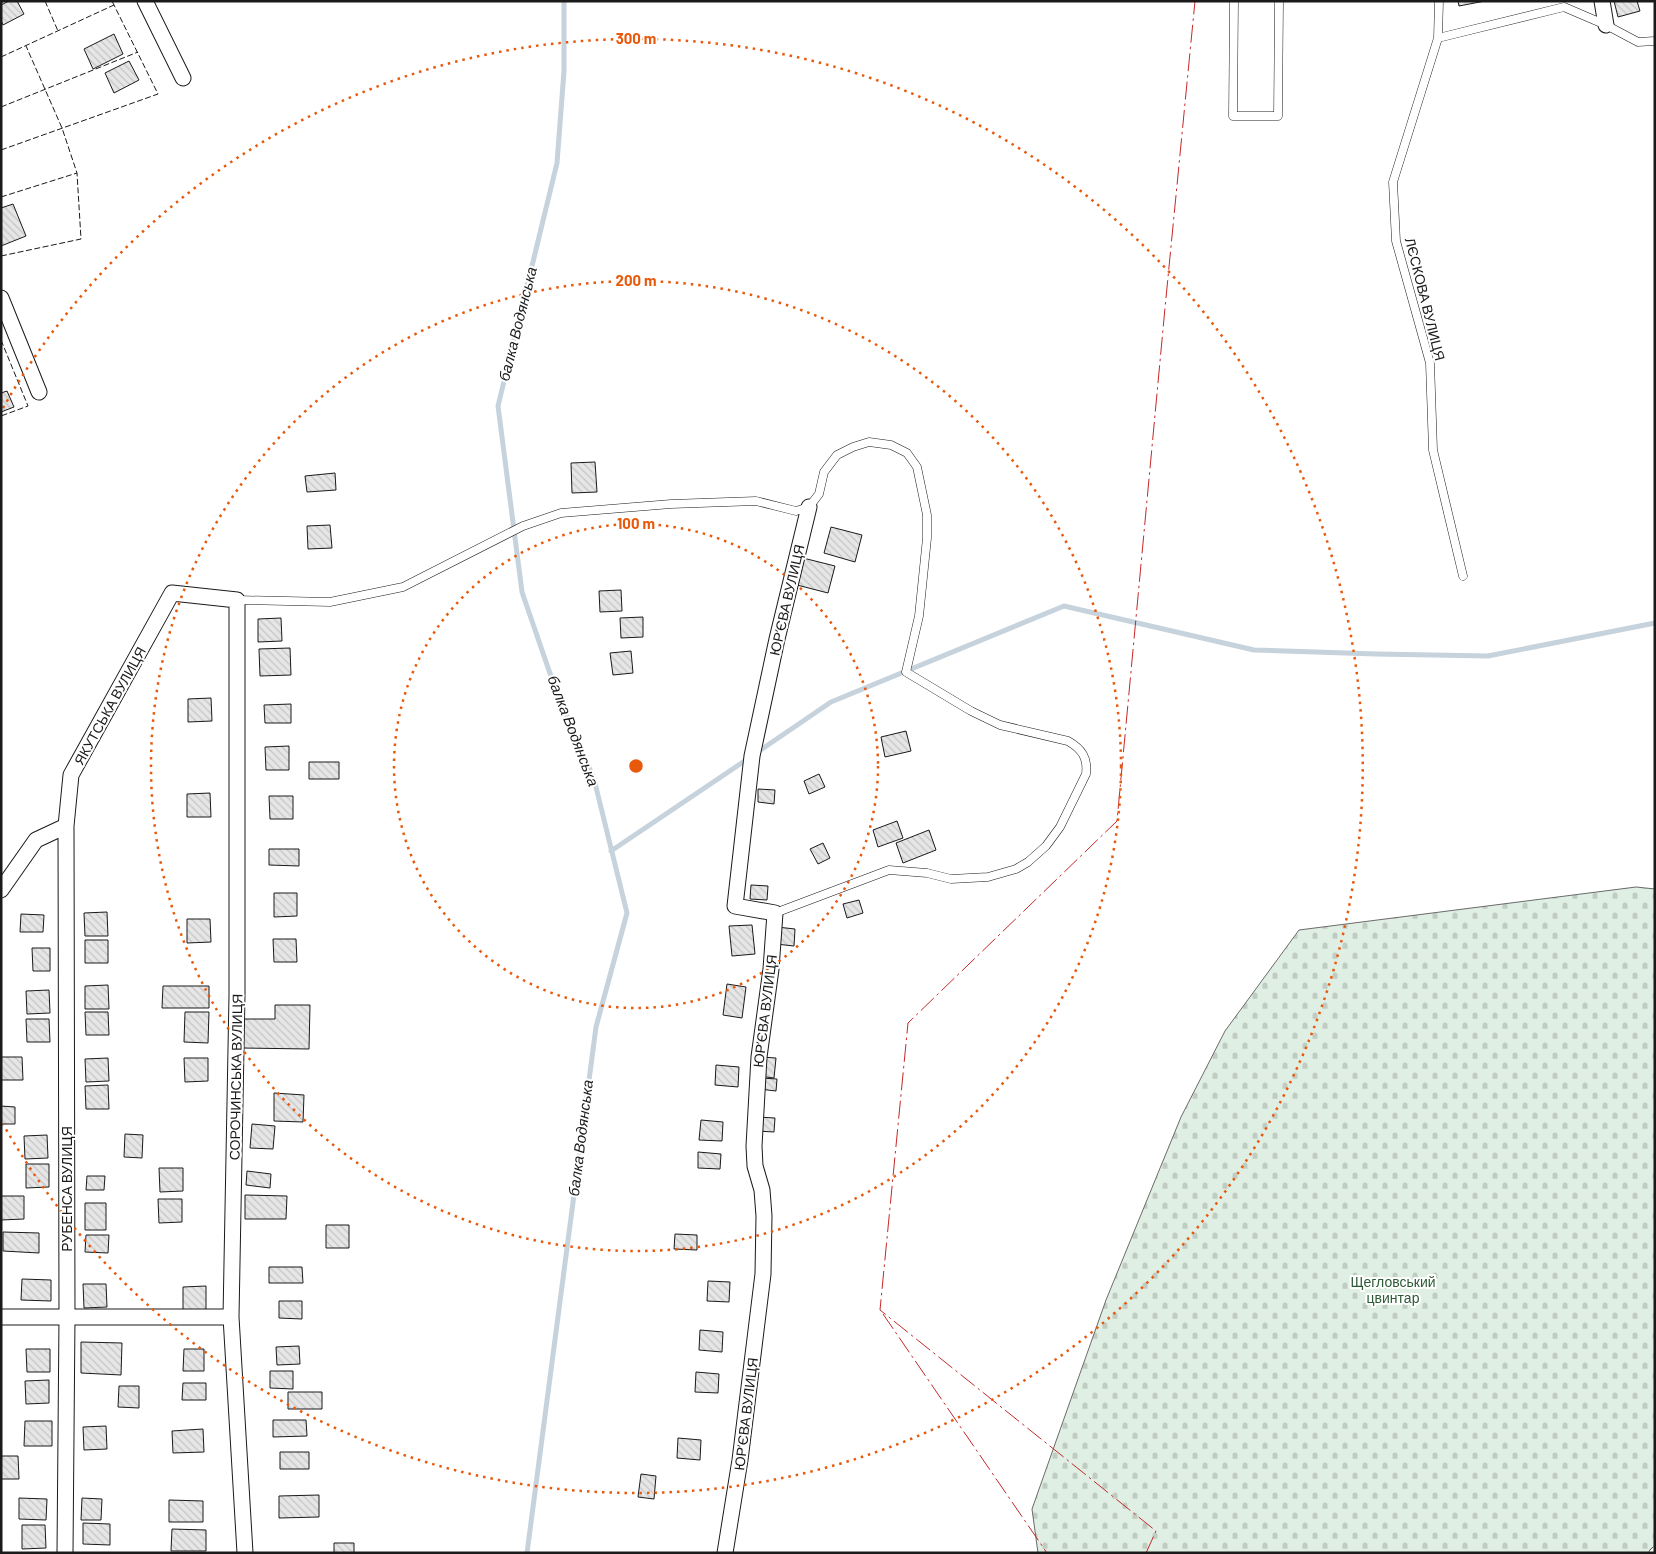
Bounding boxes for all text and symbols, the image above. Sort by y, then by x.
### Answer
text: 300 m [616,29,656,47]
street label: ЛЄСКОВА ВУЛИЦЯ [1402,236,1449,362]
water label: балка Водянська [494,265,540,383]
text: 200 m [615,271,657,289]
text: 100 m [617,514,655,532]
street label: ЮР’ЄВА ВУЛИЦЯ [765,543,808,657]
street label: ЯКУТСЬКА ВУЛИЦЯ [70,644,149,768]
water label: балка Водянська [545,673,603,789]
centre of rings [627,757,645,775]
street label: ЮР’ЄВА ВУЛИЦЯ [749,954,780,1068]
street label: СОРОЧИНСЬКА ВУЛИЦЯ [226,994,245,1160]
water label: балка Водянська [564,1079,596,1197]
street label: РУБЕНСА ВУЛИЦЯ [58,1126,75,1252]
park label: Щегловський цвинтар [1350,1273,1436,1306]
street label: ЮР’ЄВА ВУЛИЦЯ [730,1357,761,1471]

